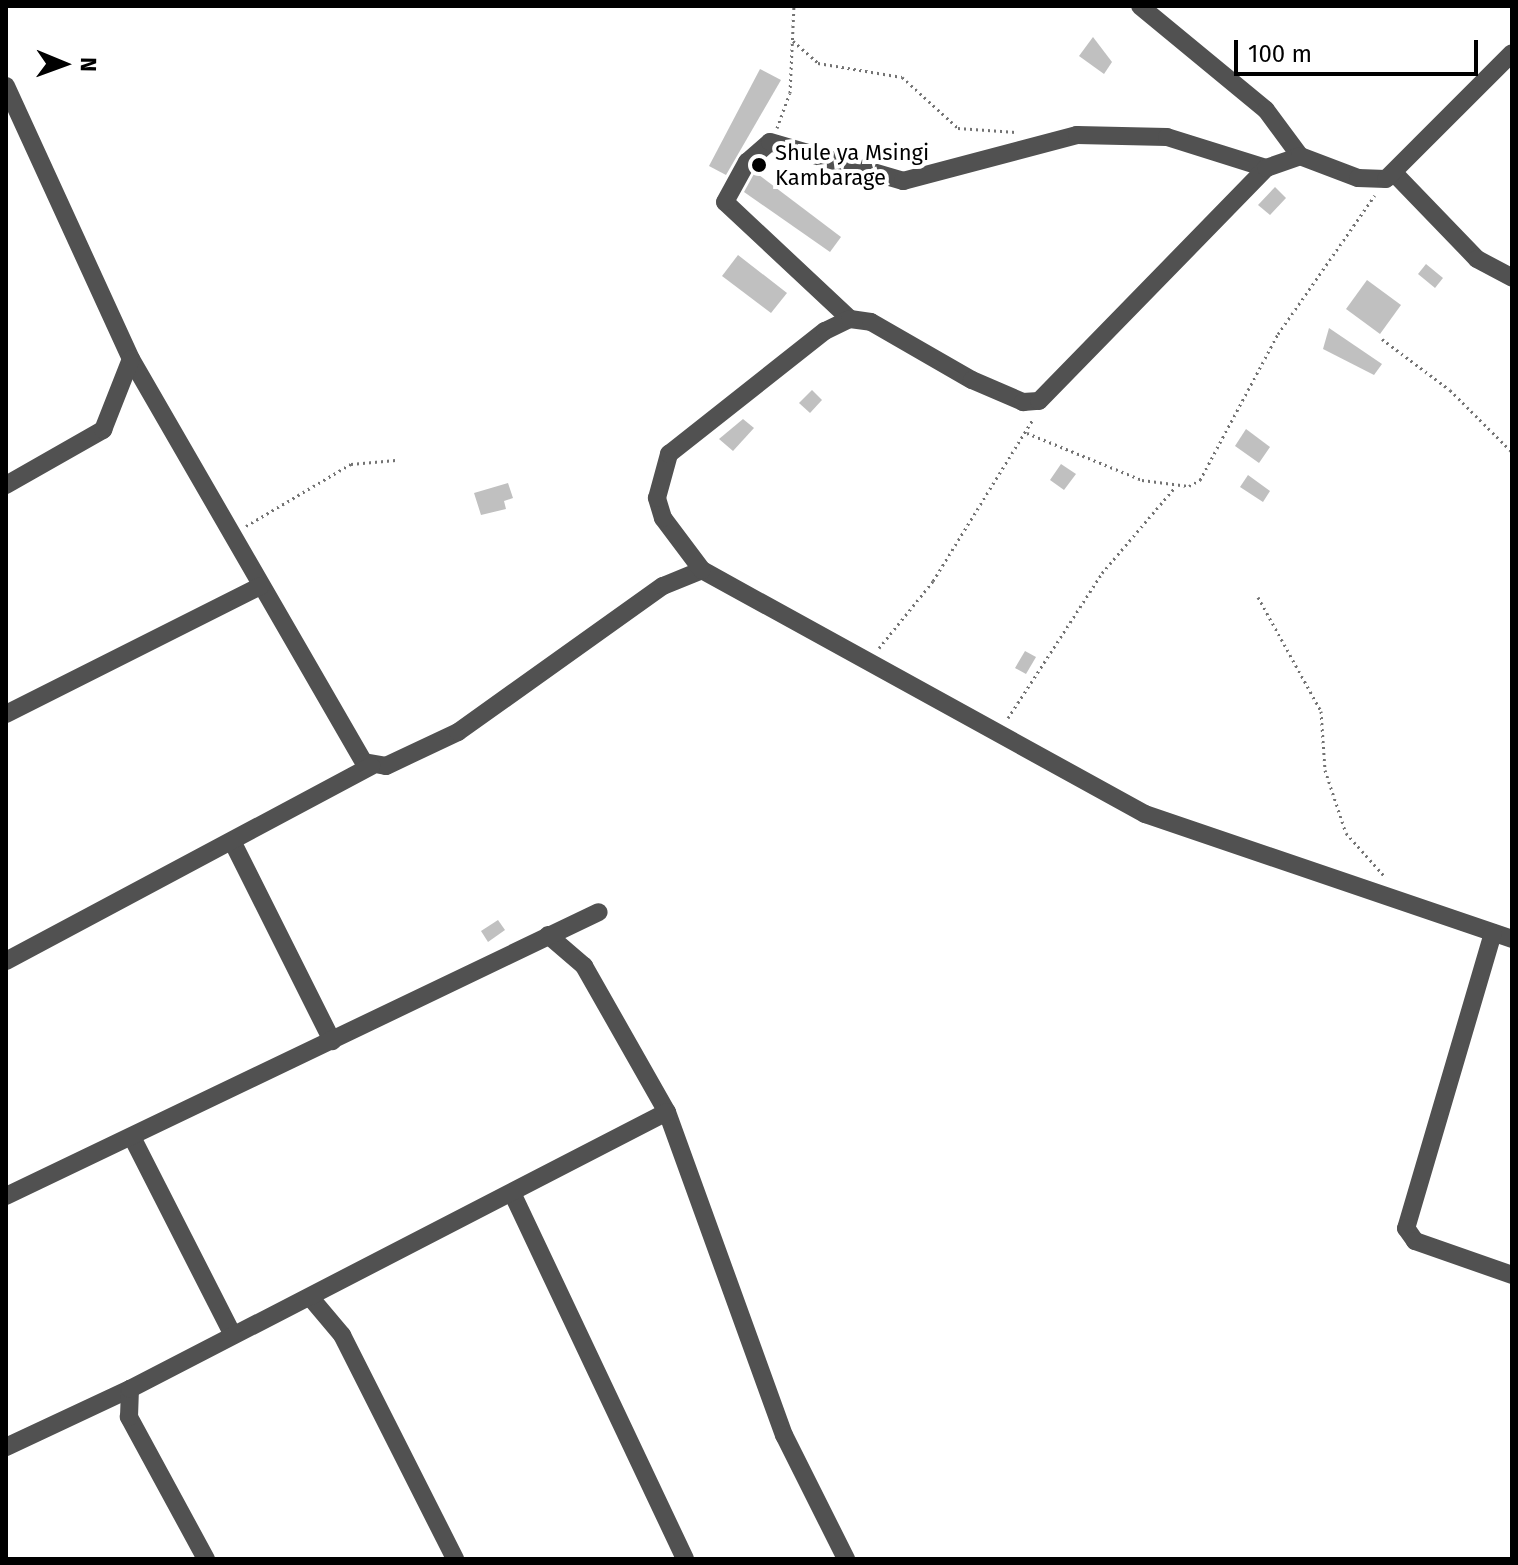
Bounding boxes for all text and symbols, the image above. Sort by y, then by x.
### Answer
north arrow [24,24,104,104]
scale bar [1238,24,1482,74]
text: 100 m [1248,40,1312,68]
text: N [75,57,102,72]
place label: Shule ya Msingi Kambarage [775,139,929,190]
marker: Shule ya Msingi Kambarage [750,156,768,174]

